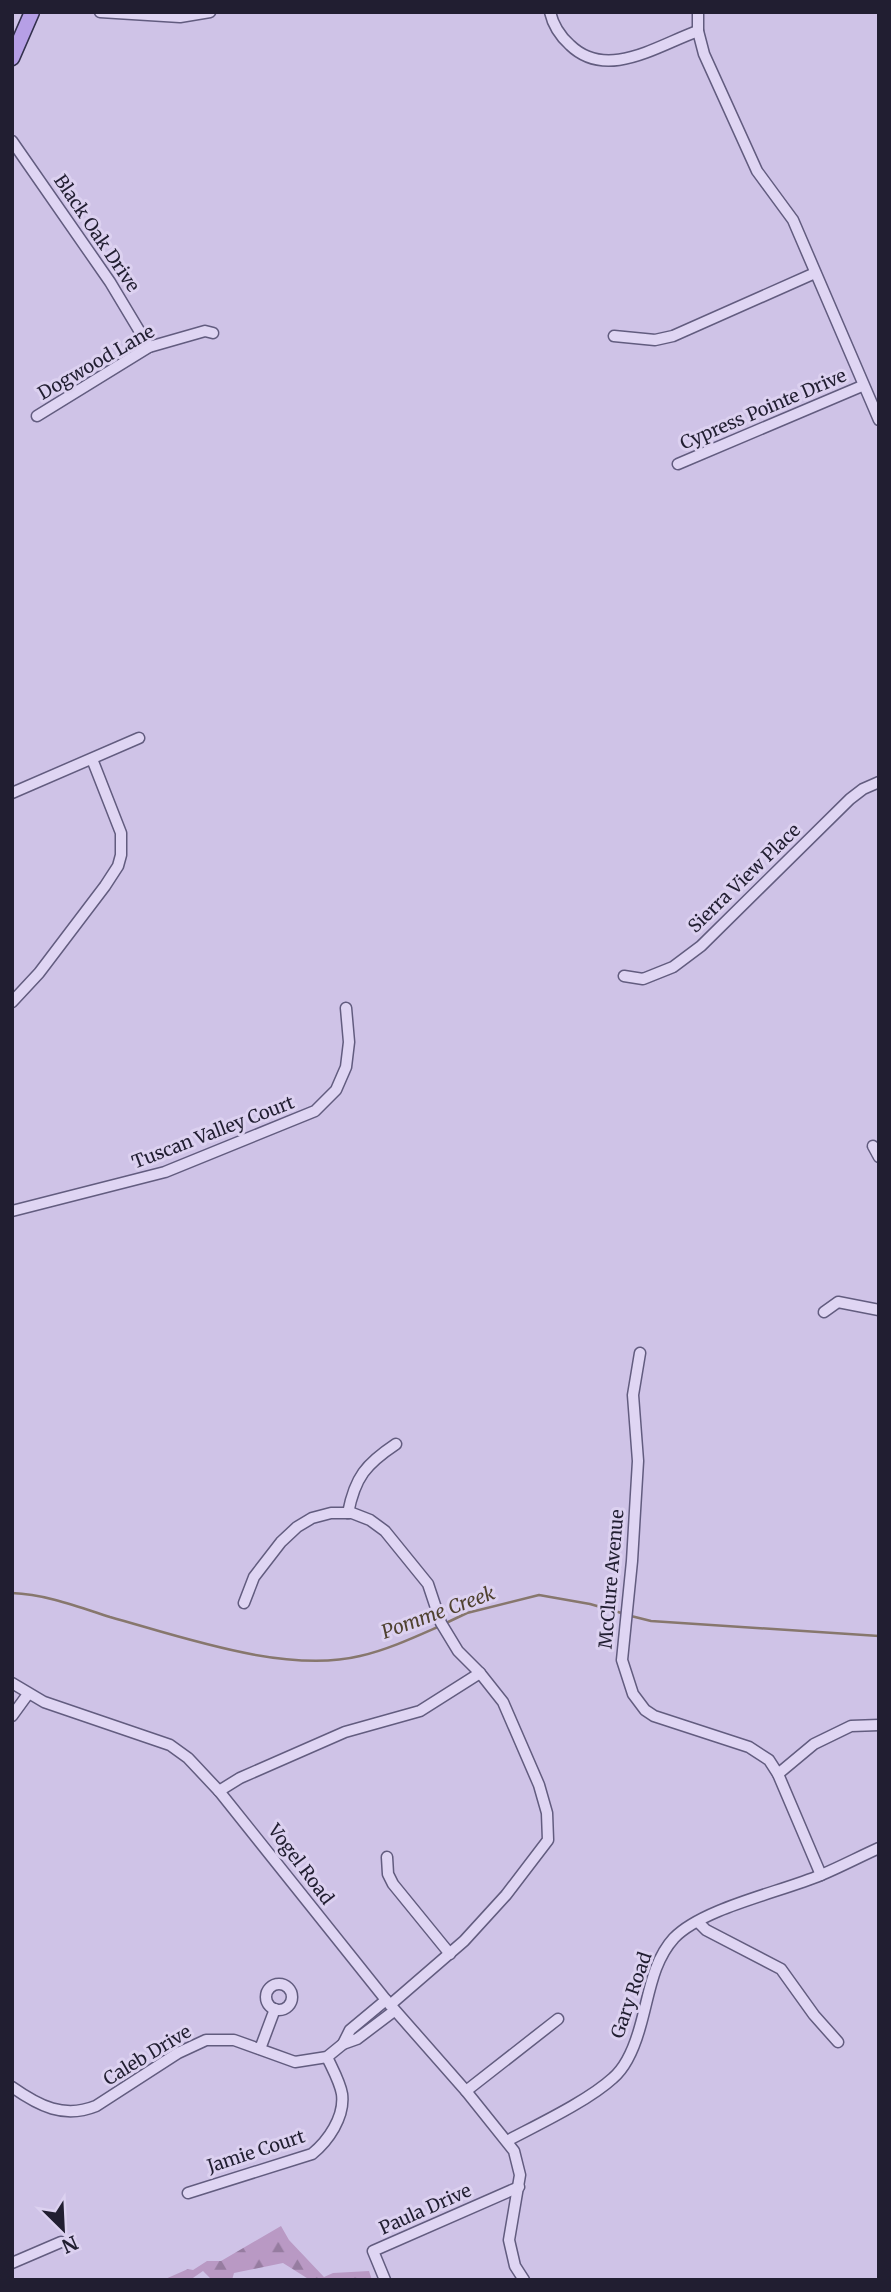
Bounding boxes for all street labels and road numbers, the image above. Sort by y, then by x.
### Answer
street label: Black Oak Drive [49,170,145,296]
street label: Dogwood Lane [34,319,158,405]
street label: Cypress Pointe Drive [676,364,850,454]
street label: Sierra View Place [683,819,805,937]
street label: Tuscan Valley Court [129,1090,297,1174]
street label: McClure Avenue [593,1508,629,1650]
street label: Vogel Road [263,1818,339,1909]
street label: Gary Road [606,1949,656,2041]
street label: Caleb Drive [99,2020,195,2090]
street label: Jamie Court [203,2124,308,2178]
street label: Paula Drive [375,2179,475,2239]

